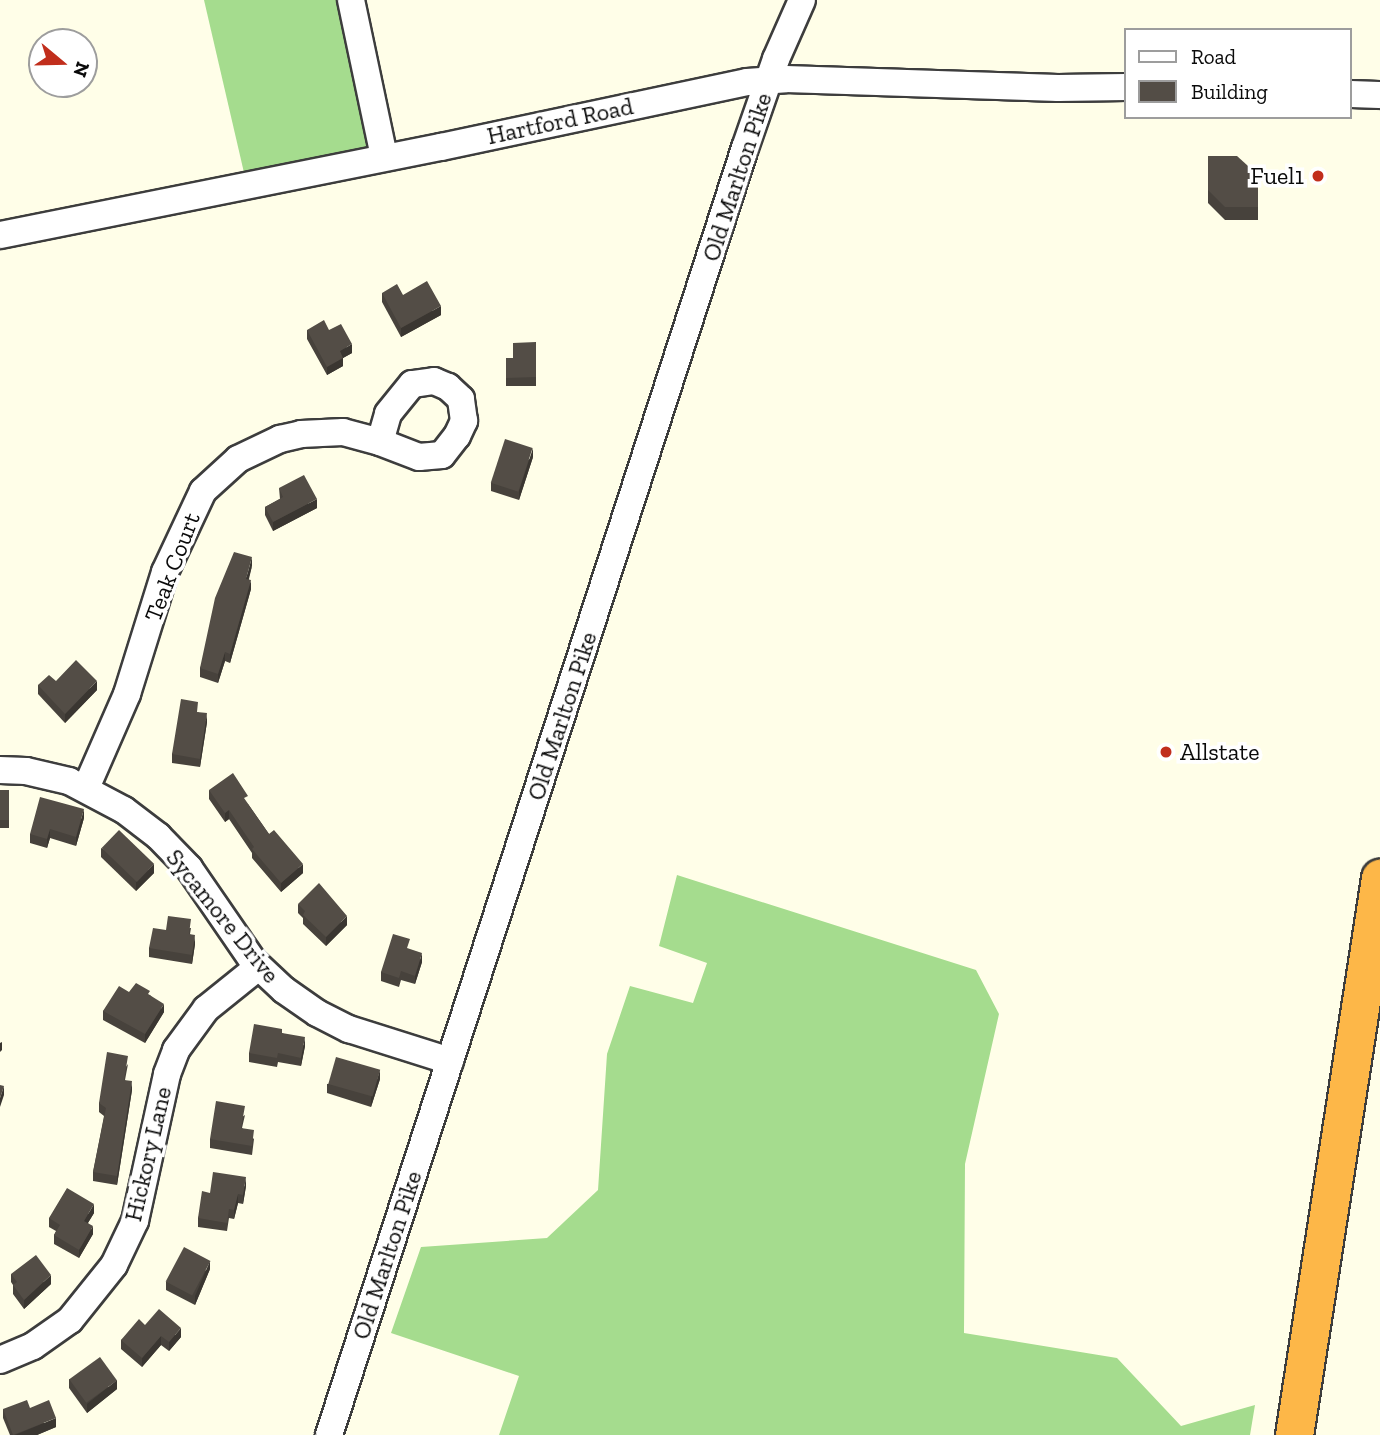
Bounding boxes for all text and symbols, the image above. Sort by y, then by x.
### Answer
north arrow [28,28,98,98]
legend [1124,28,1352,119]
text: Road [1191,44,1236,69]
text: N [68,59,95,80]
text: Building [1191,79,1268,104]
street label: Old Marlton Pike [696,89,778,265]
street label: Hartford Road [484,91,636,151]
place label: Fuel1 [1250,162,1304,190]
marker: Fuel1 [1310,168,1326,184]
street label: Teak Court [138,508,206,626]
street label: Old Marlton Pike [521,628,603,804]
place label: Allstate [1180,738,1260,766]
marker: Allstate [1158,744,1174,760]
street label: Sycamore Drive [160,843,286,989]
street label: Hickory Lane [118,1084,178,1224]
street label: Old Marlton Pike [346,1167,428,1343]

